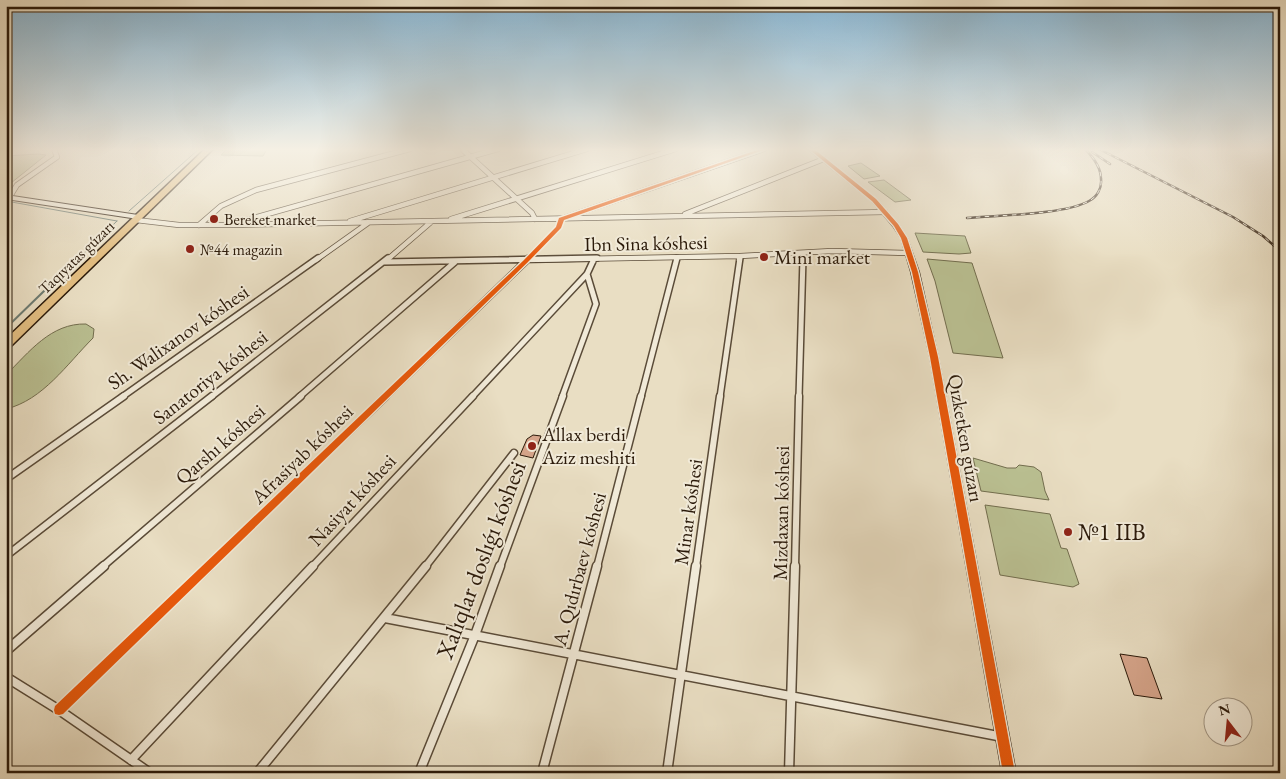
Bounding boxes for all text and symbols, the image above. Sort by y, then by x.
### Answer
place label: Bereket market [224,209,316,230]
marker: Bereket market [208,213,220,225]
street label: Taqıyatas gúzarı [34,216,119,299]
street label: Ibn Sina kóshesi [584,229,708,257]
place label: №44 magazin [200,239,283,260]
marker: №44 magazin [184,243,196,255]
place label: Mini market [774,244,871,270]
marker: Mini market [758,251,770,263]
street label: Sh. Walixanov kóshesi [102,279,254,395]
street label: Sanatoriya kóshesi [147,324,273,430]
street label: Qızketken gúzarı [942,372,990,504]
street label: Qarshı kóshesi [170,398,270,490]
street label: Afrasiyab kóshesi [245,399,359,510]
place label: Allax berdi Aziz meshiti [541,421,636,470]
marker: Allax berdi Aziz meshiti [526,440,538,452]
street label: Mizdaxan kóshesi [767,445,795,581]
street label: Nasiyat kóshesi [303,448,402,552]
street label: Xalıqlar doslıǵı kóshesi [428,456,533,664]
street label: Minar kóshesi [668,457,708,567]
street label: A. Qıdırbaev kóshesi [546,489,612,650]
place label: №1 IIB [1078,516,1146,547]
marker: №1 IIB [1062,526,1074,538]
north arrow [1204,696,1254,746]
text: N [1216,699,1233,720]

